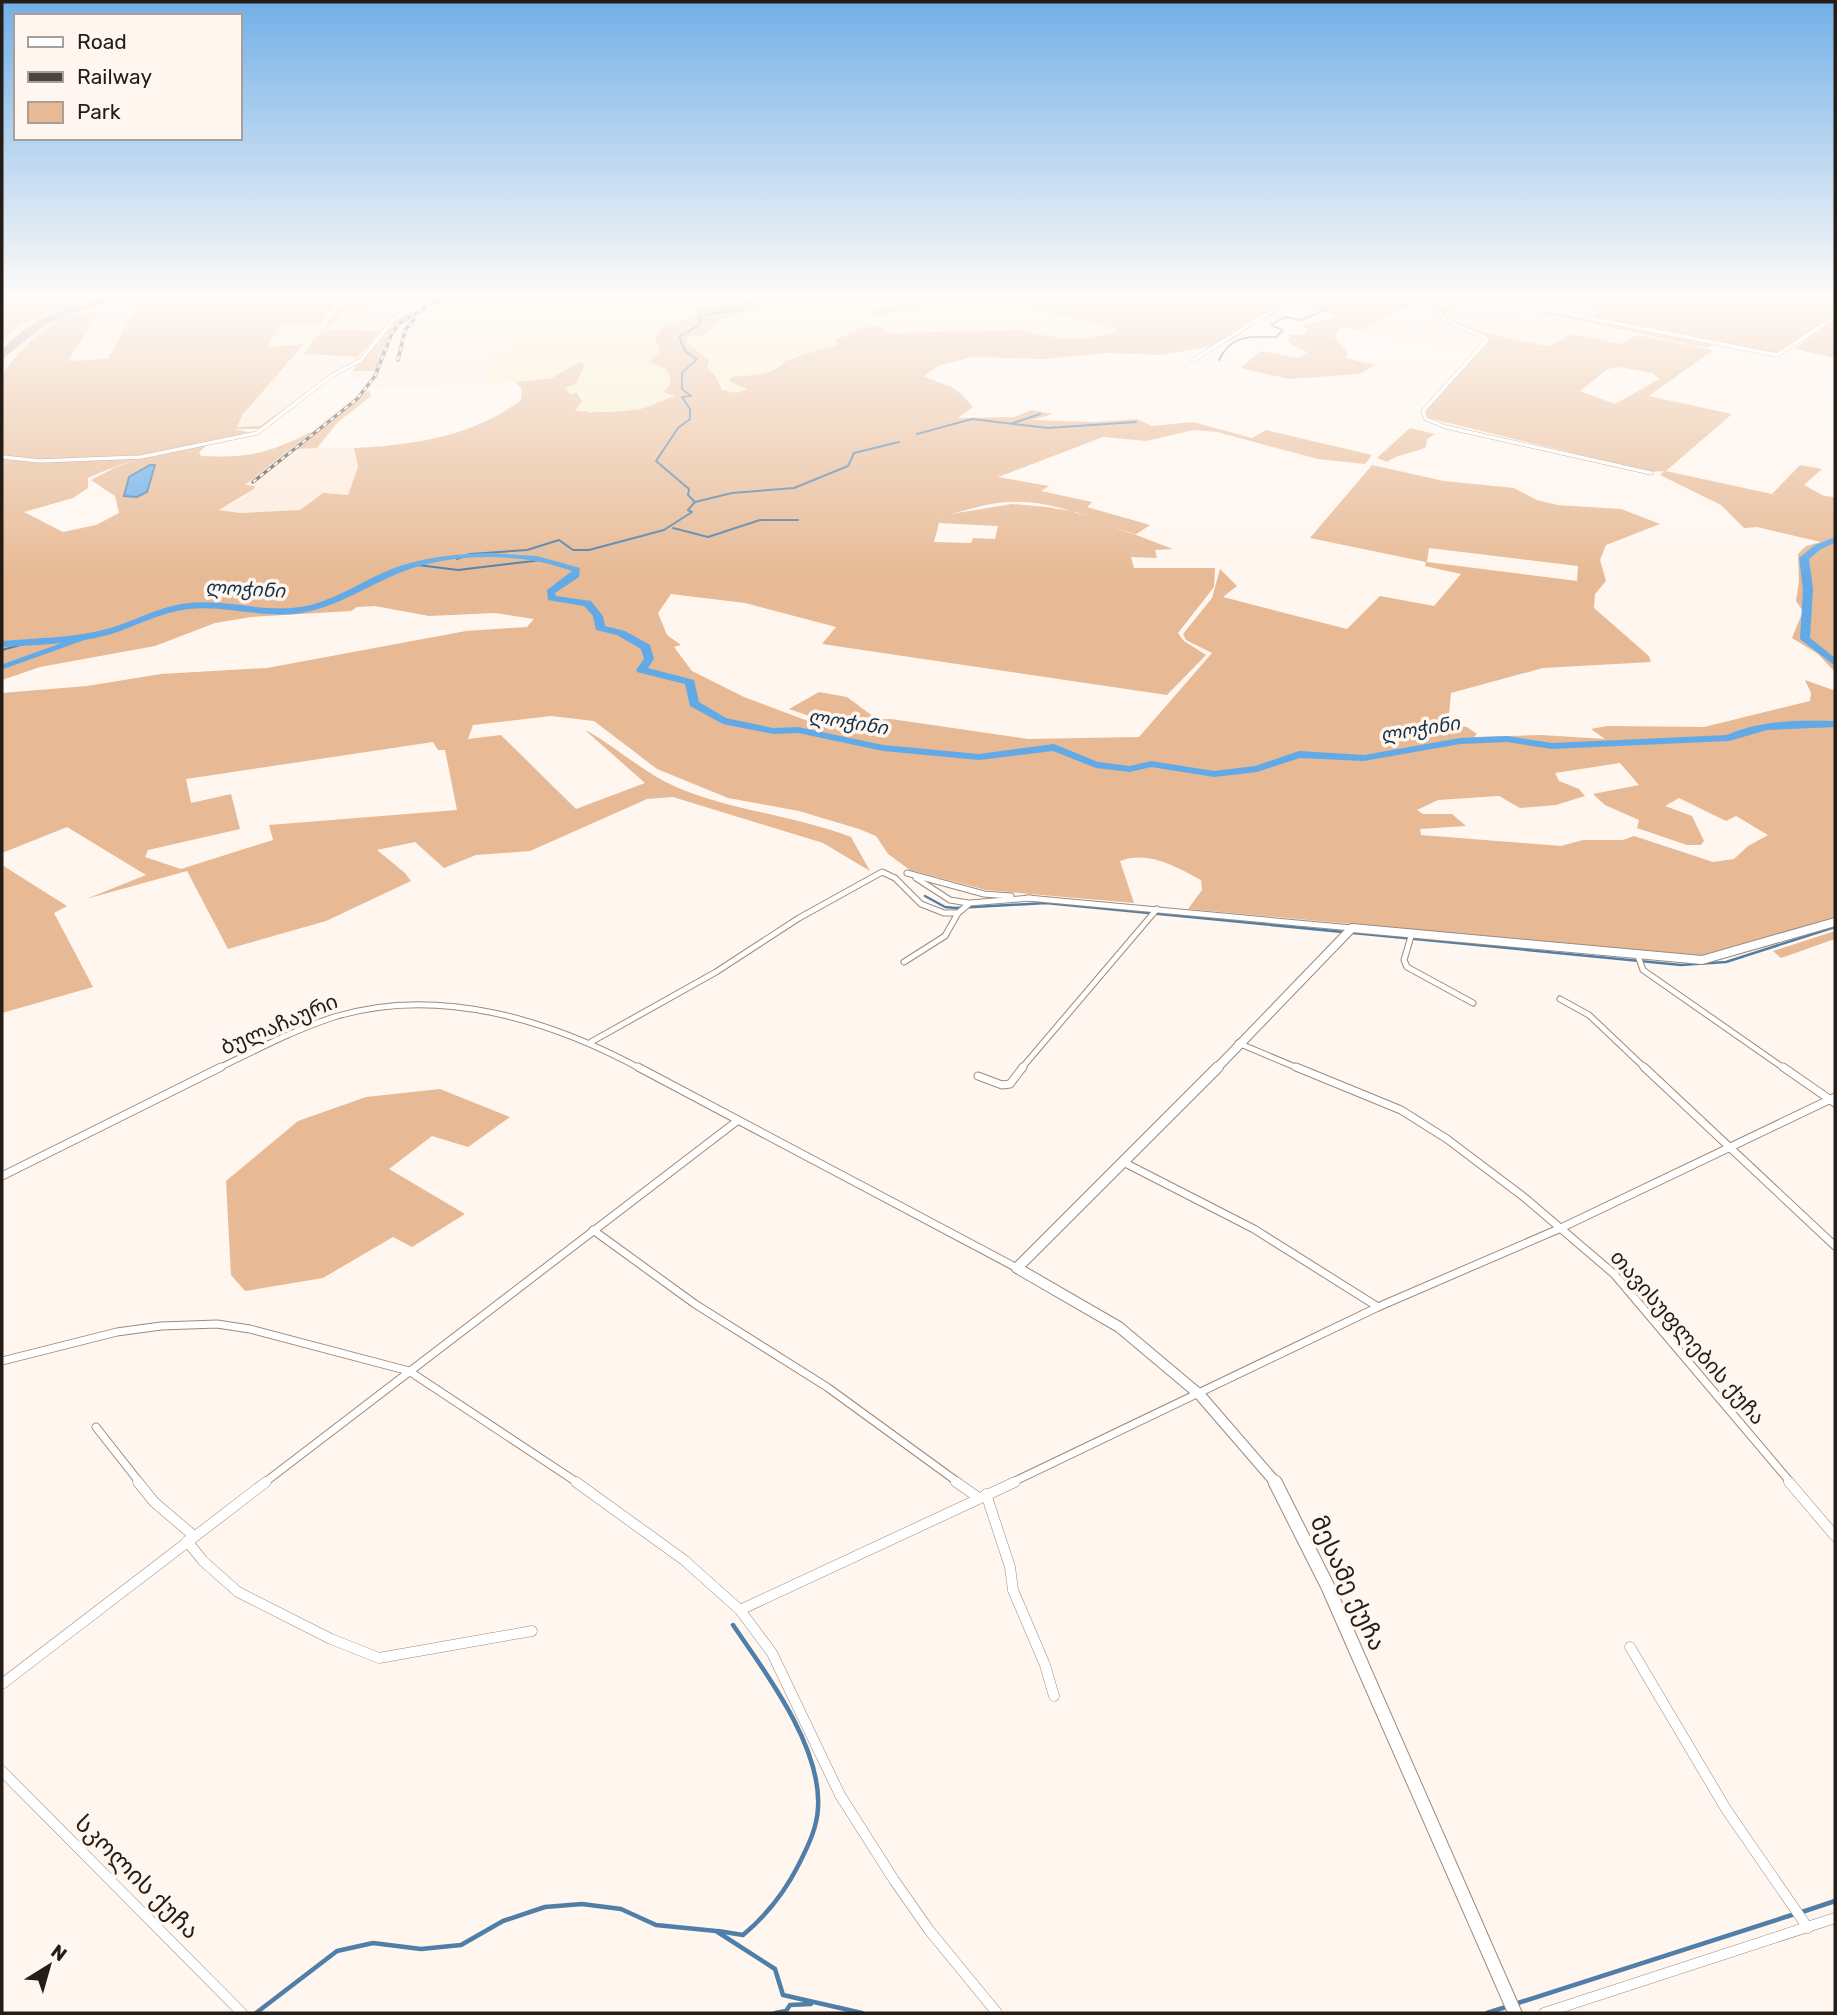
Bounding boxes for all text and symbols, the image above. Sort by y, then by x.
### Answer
legend [14,14,242,140]
text: Road [77,29,127,54]
text: Railway [77,64,152,89]
text: Park [77,99,121,124]
water label: ლოჭინი [204,575,287,603]
water label: ლოჭინი [807,704,890,740]
water label: ლოჭინი [1379,711,1462,747]
street label: ბულაჩაური [217,988,342,1061]
street label: თავისუფლების ქუჩა [1605,1245,1771,1430]
street label: მესამე ქუჩა [1305,1511,1391,1655]
street label: სკოლის ქუჩა [69,1809,205,1945]
north arrow [14,1931,84,2001]
text: N [47,1940,71,1966]

